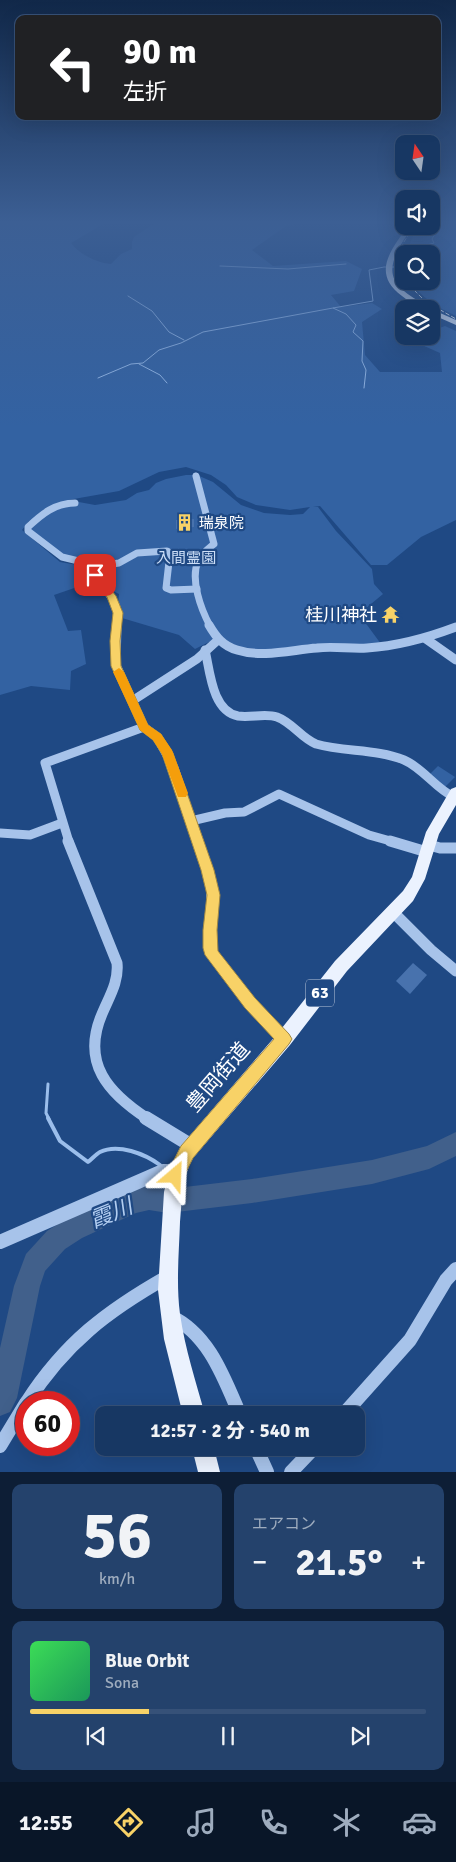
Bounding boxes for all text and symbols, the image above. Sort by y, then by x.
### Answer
text: 90 m [123,30,197,73]
icon: left [40,35,105,100]
text: 左折 [123,78,167,105]
north arrow [395,135,440,180]
map controls [395,135,440,345]
button: sound [395,190,440,235]
button: search [395,245,440,290]
button: layers [395,300,440,345]
building icon: 瑞泉院 [175,513,195,533]
place label: 瑞泉院 [199,514,244,532]
park label: 入間霊園 [156,549,216,567]
pin [74,554,116,596]
icon: arrive [81,561,109,589]
place label: 桂川神社 [305,604,377,626]
temple icon: 桂川神社 [381,605,401,625]
road number: 63 [306,980,334,1006]
street label: 豊岡街道 [181,1037,255,1117]
position arrow [148,1149,200,1201]
water label: 霞川 [86,1191,138,1234]
speed limit sign: 60 [15,1391,80,1456]
text: 12:57 · 2 分 · 540 m [150,1419,310,1443]
text: 56 [82,1496,152,1576]
text: エアコン [252,1514,316,1534]
text: 21.5° [295,1539,383,1586]
text: − [252,1545,267,1579]
text: + [411,1545,426,1579]
text: km/h [99,1569,135,1589]
text: Blue Orbit [105,1649,189,1673]
text: Sona [105,1673,139,1693]
icon: previous [82,1722,110,1750]
icon: pause [214,1722,242,1750]
icon: next [346,1722,374,1750]
icon: directions [111,1805,146,1840]
icon: music [184,1805,219,1840]
icon: phone [256,1805,291,1840]
icon: climate [329,1805,364,1840]
icon: car [402,1805,437,1840]
text: 12:55 [19,1809,73,1836]

